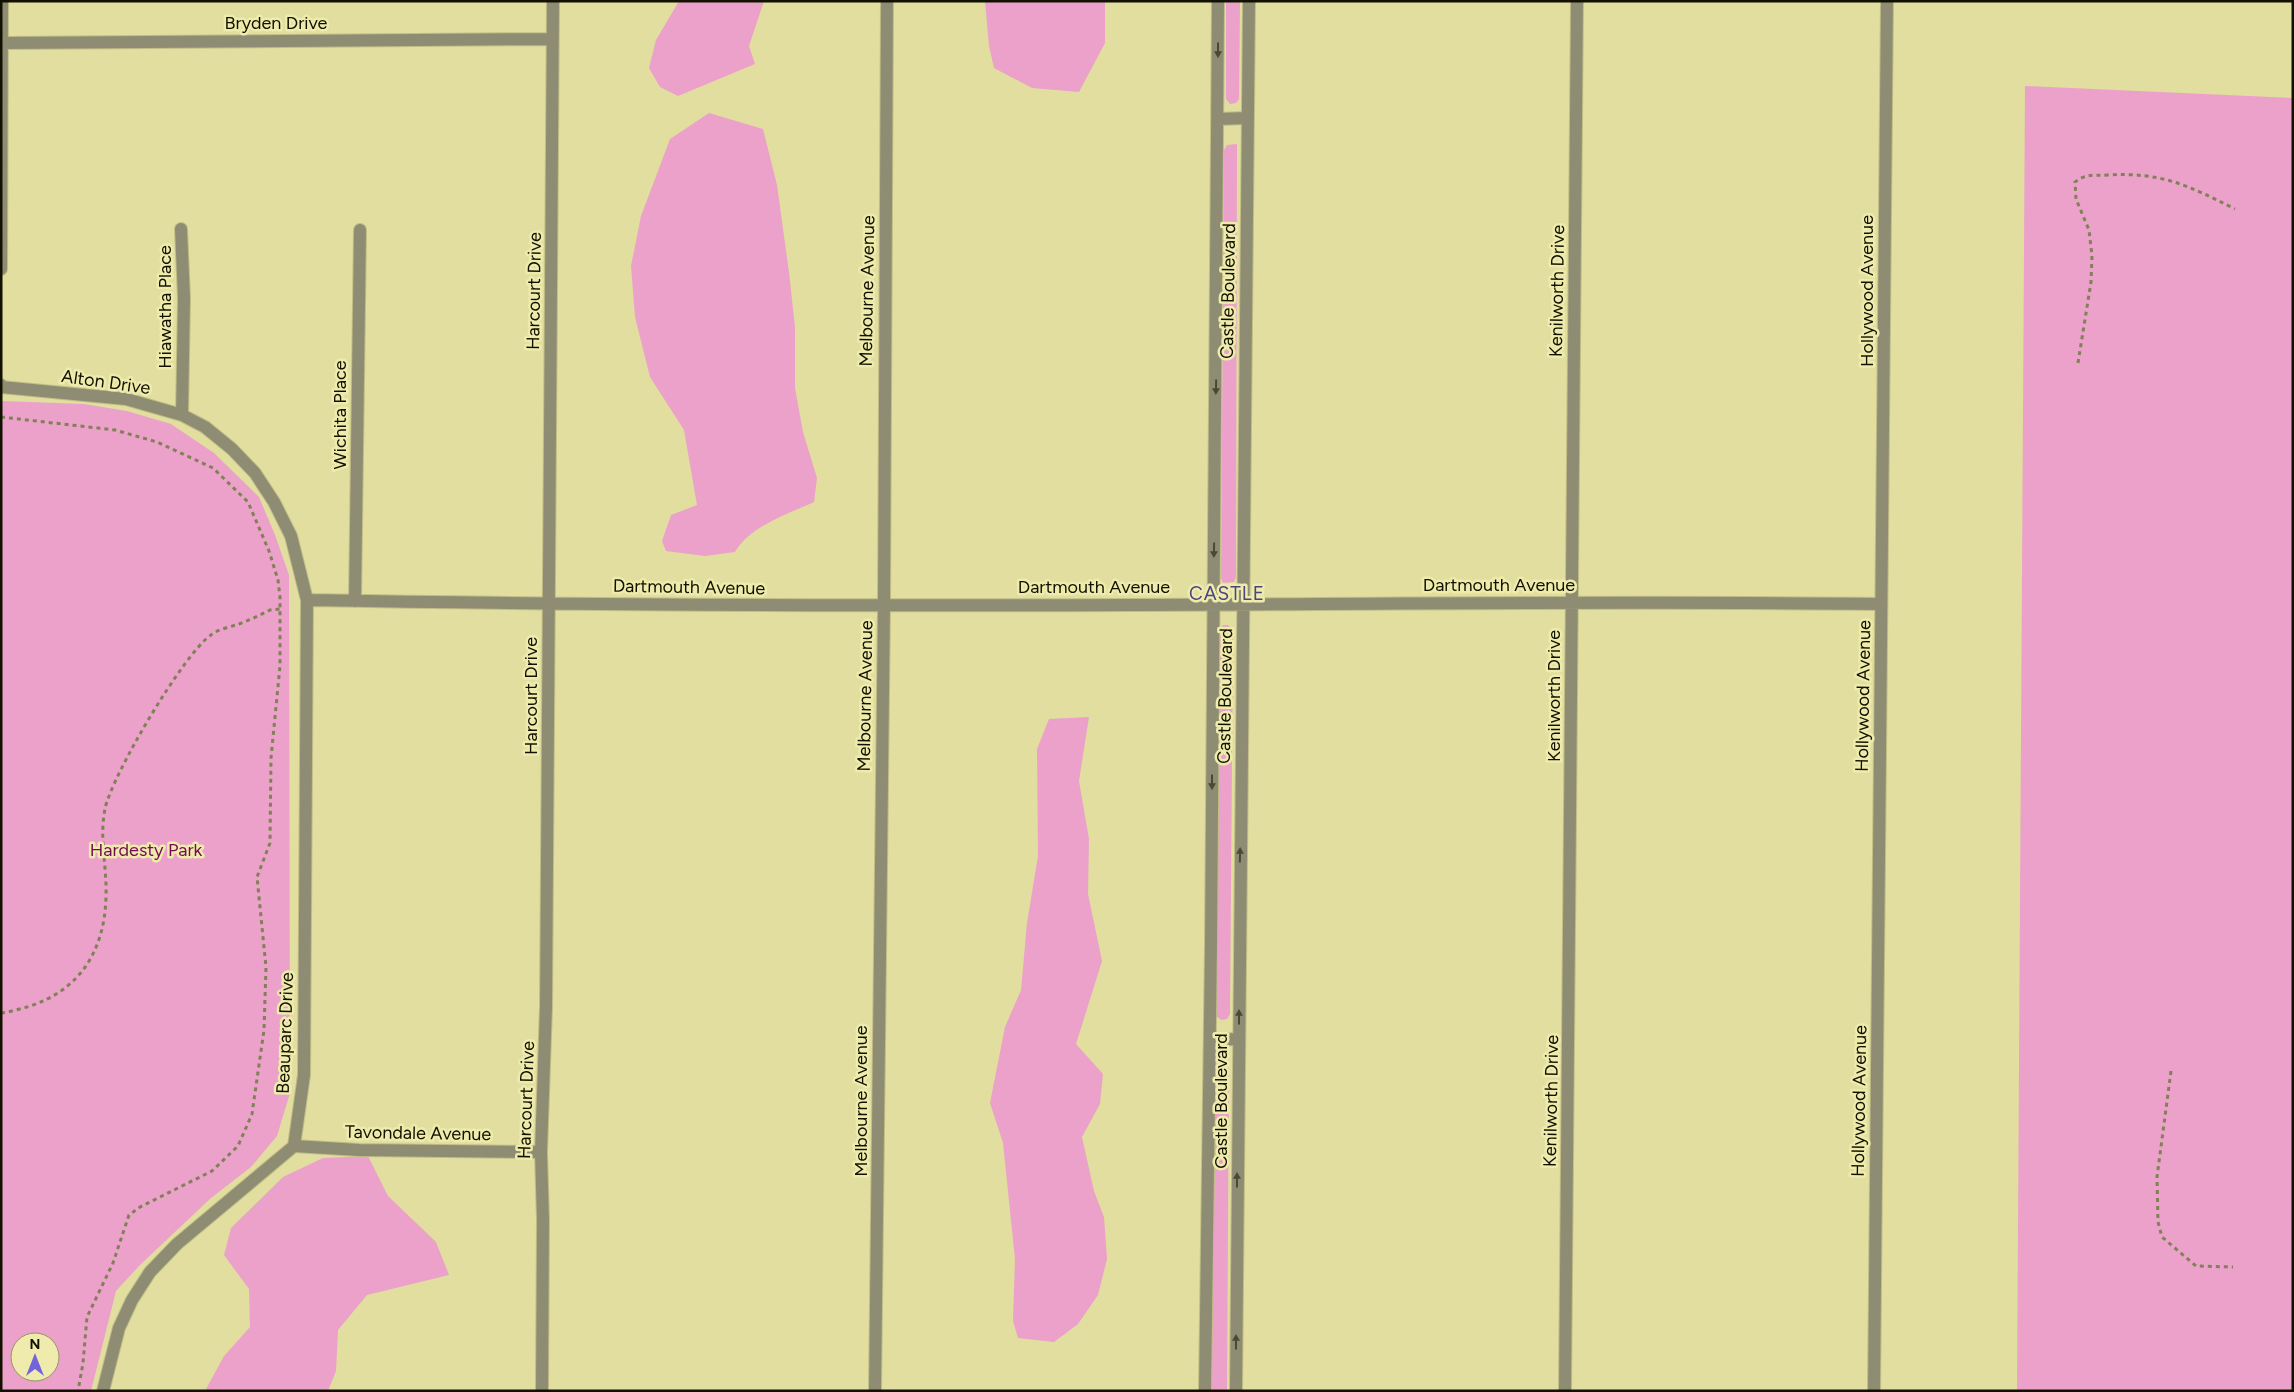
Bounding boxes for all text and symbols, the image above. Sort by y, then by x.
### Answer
street label: Bryden Drive [225,12,328,34]
one-way arrow [1214,42,1222,58]
street label: Melbourne Avenue [855,215,879,367]
street label: Hollywood Avenue [1856,215,1878,367]
street label: Castle Boulevard [1216,223,1240,359]
street label: Kenilworth Drive [1545,225,1569,357]
street label: Harcourt Drive [522,232,546,350]
street label: Hiawatha Place [154,245,176,369]
street label: Wichita Place [329,360,351,469]
street label: Alton Drive [60,365,152,399]
one-way arrow [1212,380,1220,396]
one-way arrow [1210,542,1218,558]
street label: Dartmouth Avenue [1423,574,1575,596]
street label: Dartmouth Avenue [613,575,766,599]
street label: Dartmouth Avenue [1018,576,1170,598]
district label: CASTLE [1189,582,1265,605]
street label: Melbourne Avenue [853,620,877,772]
street label: Hollywood Avenue [1851,620,1875,772]
street label: Castle Boulevard [1213,628,1237,764]
street label: Kenilworth Drive [1543,630,1565,762]
street label: Harcourt Drive [520,637,542,755]
one-way arrow [1208,775,1216,791]
park label: Hardesty Park [90,839,203,861]
one-way arrow [1236,846,1244,862]
street label: Beauparc Drive [272,972,298,1094]
one-way arrow [1235,1009,1243,1025]
street label: Melbourne Avenue [850,1025,872,1177]
street label: Hollywood Avenue [1847,1025,1871,1177]
street label: Castle Boulevard [1210,1033,1232,1169]
street label: Kenilworth Drive [1539,1035,1563,1167]
street label: Harcourt Drive [513,1041,539,1159]
street label: Tavondale Avenue [345,1121,492,1145]
one-way arrow [1233,1171,1241,1187]
north arrow [10,1332,60,1382]
one-way arrow [1232,1334,1240,1350]
text: N [30,1336,40,1353]

